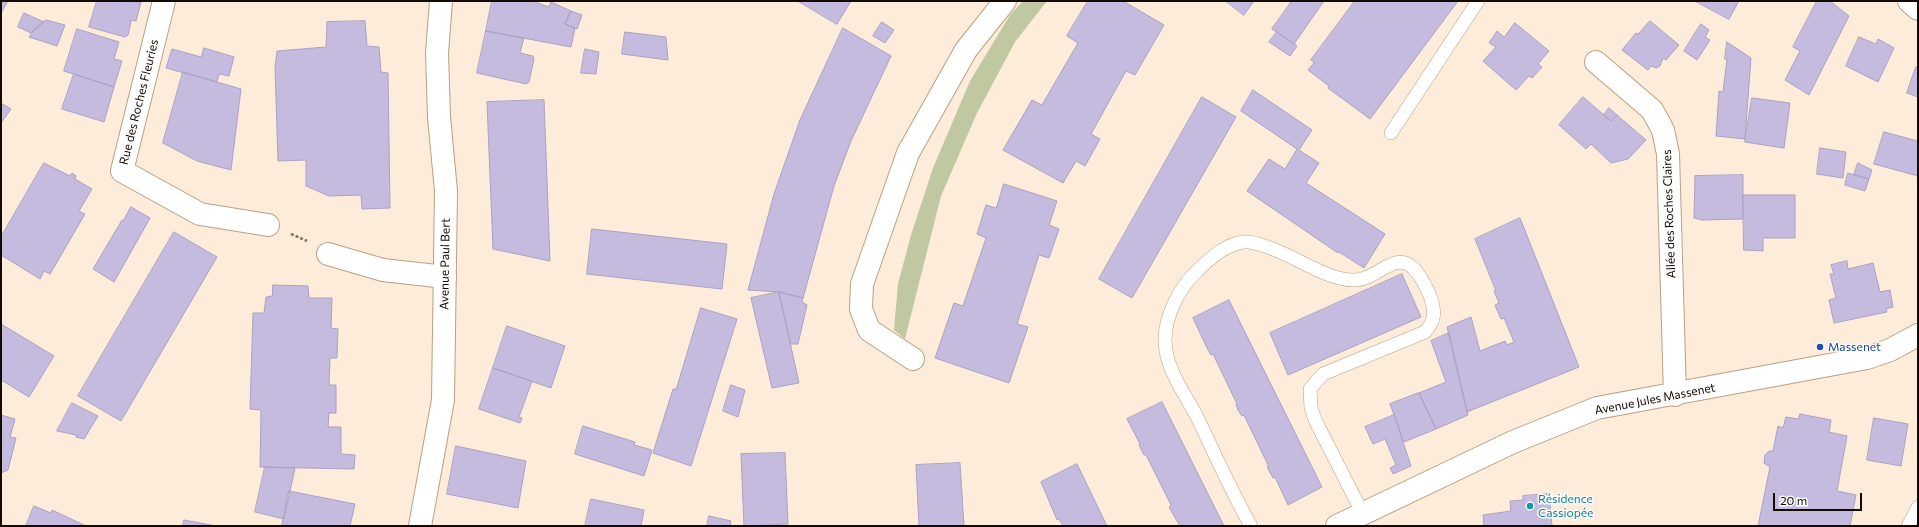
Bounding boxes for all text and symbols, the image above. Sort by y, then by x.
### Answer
street label: Rue des Roches Fleuries [116,38,162,166]
street label: Allée des Roches Claires [1660,149,1678,279]
street label: Avenue Paul Bert [437,218,453,310]
place label: Massenet [1828,340,1881,354]
marker: Massenet [1815,342,1825,352]
street label: Avenue Jules Massenet [1593,380,1717,418]
scale bar [1775,485,1864,511]
place label: Résidence Cassiopée [1538,492,1593,520]
text: 20 m [1780,493,1807,507]
marker: Résidence Cassiopée [1525,501,1535,511]

